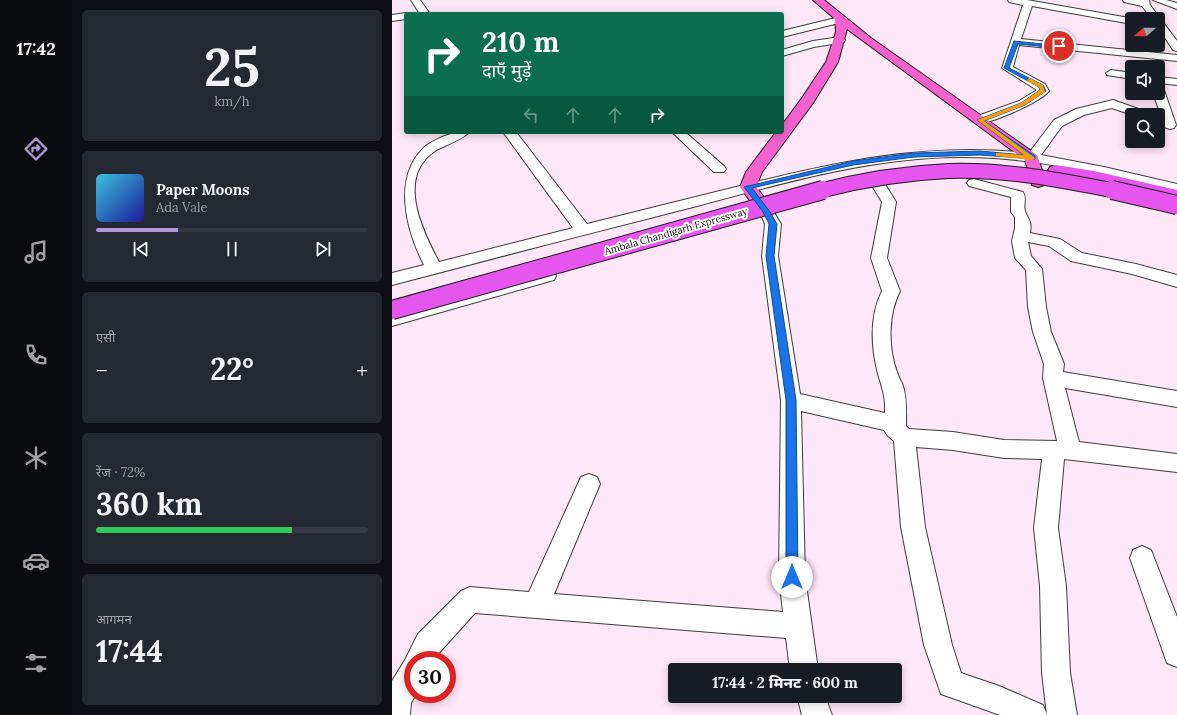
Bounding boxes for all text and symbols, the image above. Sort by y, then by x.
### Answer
north arrow [1125,12,1165,52]
map controls [1125,12,1165,148]
text: 210 m [482,24,559,60]
icon: right [416,28,468,80]
pin [1042,29,1076,63]
text: 25 [204,34,260,100]
icon: arrive [1048,35,1070,57]
text: 17:42 [16,37,56,60]
text: दाएँ मुड़ें [482,59,531,82]
button: sound [1125,60,1165,100]
text: km/h [214,93,250,110]
icon: left [520,104,542,126]
icon: ahead [562,104,584,126]
icon: ahead [604,104,626,126]
icon: right [646,104,668,126]
button: search [1125,108,1165,148]
icon: directions [22,135,50,163]
text: Paper Moons [156,180,250,199]
text: Ada Vale [156,199,208,216]
street label: Ambala Chandigarh Expressway [602,204,750,258]
icon: music [22,238,50,266]
icon: previous [130,238,152,260]
icon: pause [221,238,243,260]
icon: next [312,238,334,260]
text: एसी [96,329,115,346]
icon: phone [22,341,50,369]
text: 22° [210,350,254,388]
text: − [96,356,108,384]
text: + [356,356,368,384]
icon: climate [22,444,50,472]
text: रेंज · 72% [96,464,145,481]
text: 360 km [96,485,202,523]
icon: car [22,547,50,575]
position arrow [771,556,813,598]
text: आगमन [96,611,132,628]
text: 17:44 [96,632,163,670]
icon: filters [22,649,50,677]
speed limit sign: 30 [404,651,456,703]
text: 17:44 · 2 मिनट · 600 m [712,673,858,692]

